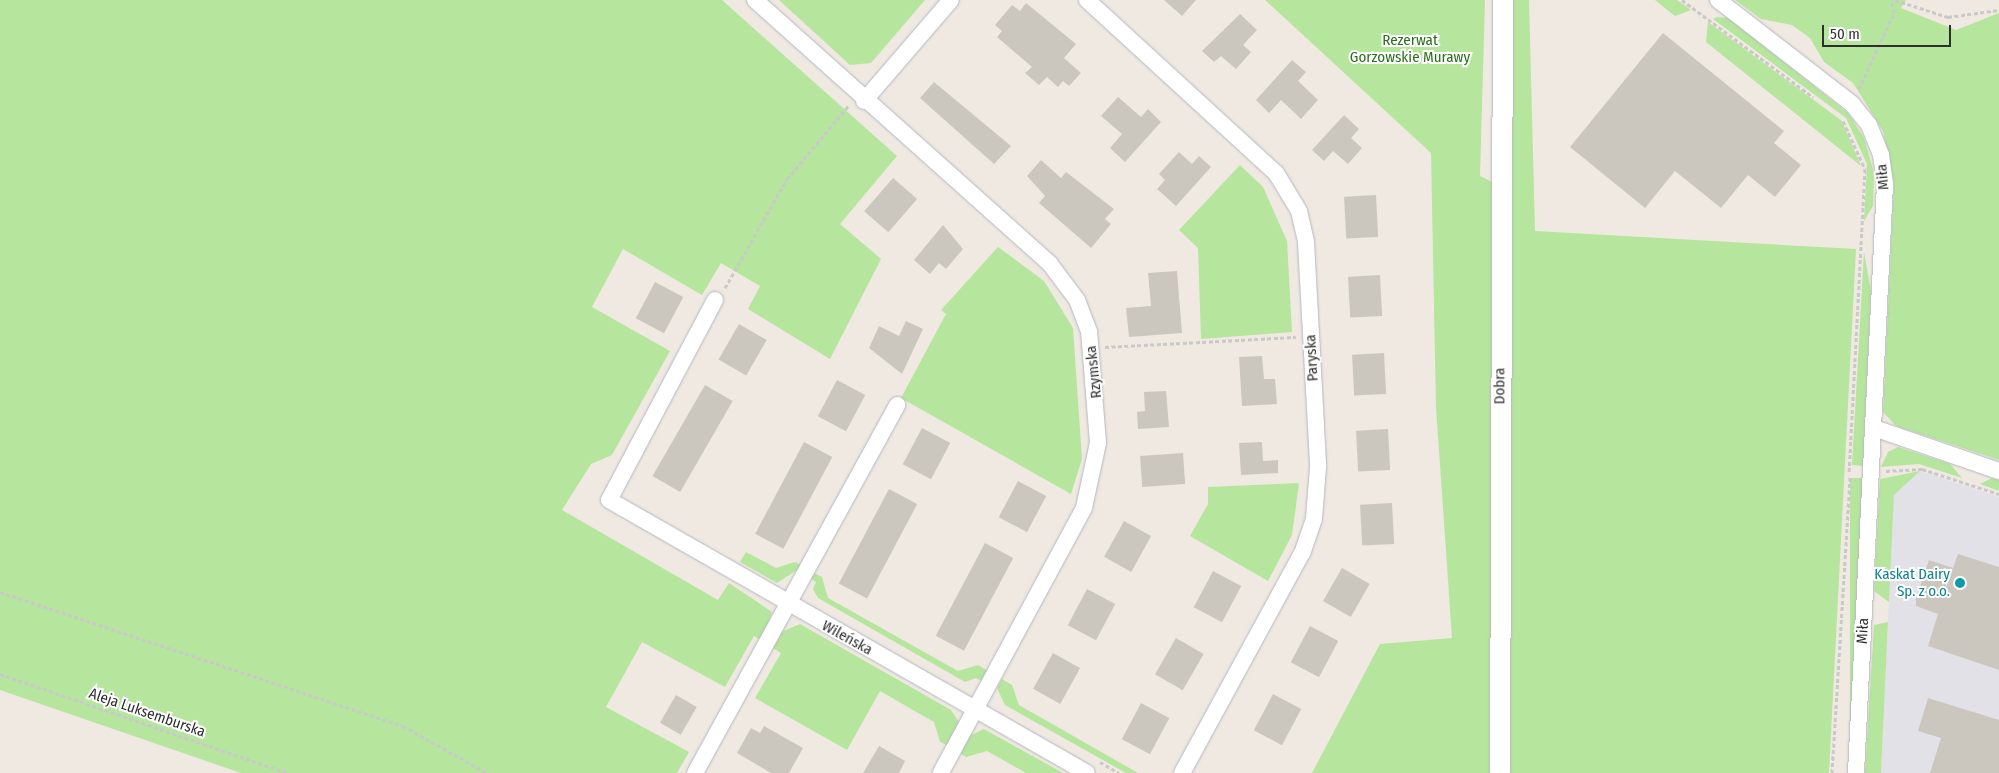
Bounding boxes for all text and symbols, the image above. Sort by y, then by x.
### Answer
scale bar [1824,15,1953,47]
text: 50 m [1830,25,1860,43]
park label: Rezerwat Gorzowskie Murawy [1350,31,1470,66]
street label: Miła [1873,163,1893,191]
street label: Paryska [1302,334,1322,382]
street label: Rzymska [1082,345,1106,399]
street label: Dobra [1491,368,1509,404]
place label: Kaskat Dairy Sp. z o.o. [1874,565,1950,600]
marker: Kaskat Dairy Sp. z o.o. [1954,577,1966,589]
street label: Wileńska [819,617,875,659]
street label: Miła [1853,618,1873,644]
street label: Aleja Luksemburska [87,685,207,741]

